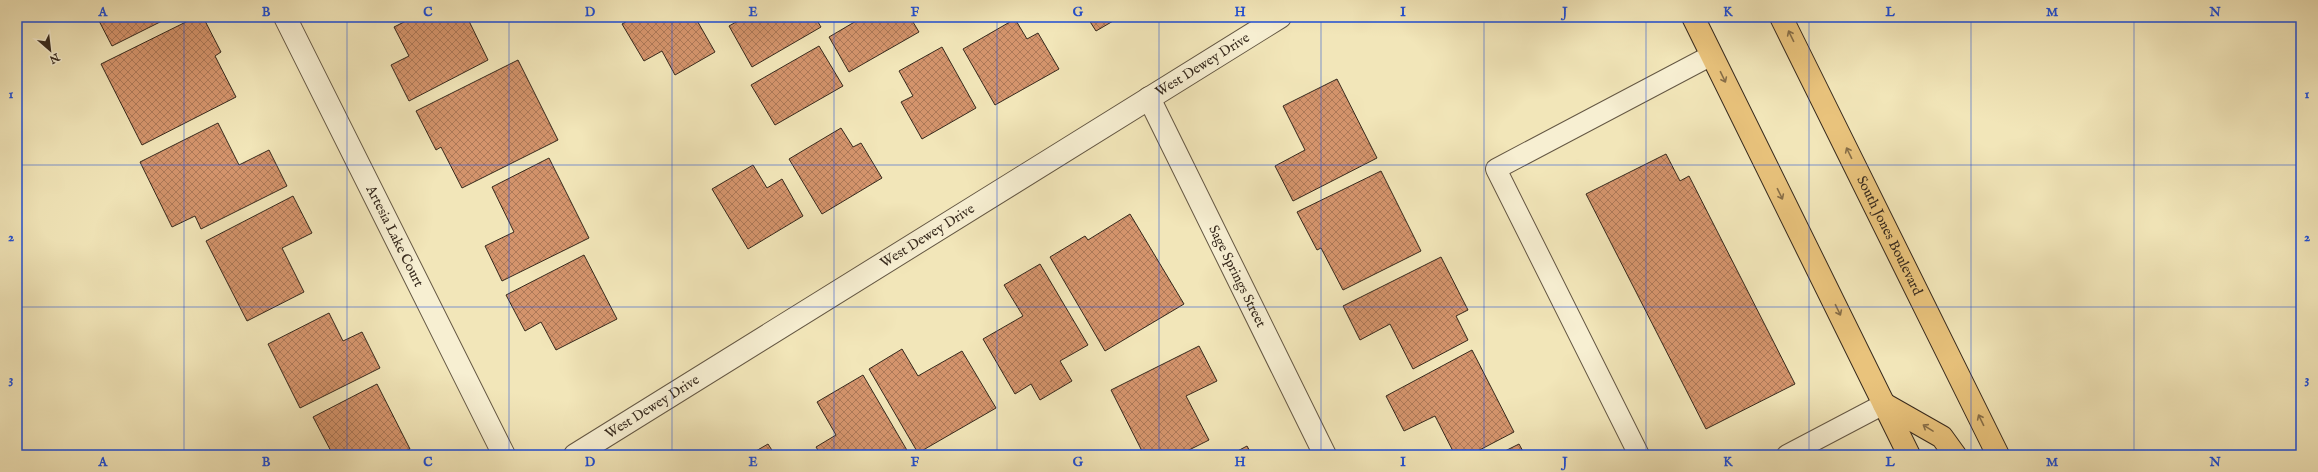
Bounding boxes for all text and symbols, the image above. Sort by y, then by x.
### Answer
text: A [98,4,109,21]
text: B [262,4,271,21]
text: C [423,4,433,21]
text: D [585,4,596,21]
text: E [748,4,758,21]
text: F [911,4,920,21]
text: G [1073,4,1084,21]
text: H [1234,4,1246,21]
text: I [1400,4,1406,21]
text: J [1560,4,1568,21]
text: K [1723,4,1733,21]
text: L [1884,4,1895,21]
text: M [2046,4,2059,21]
text: N [2208,4,2221,21]
street label: West Dewey Drive [1152,29,1254,101]
north arrow [30,30,70,70]
one-way arrow [1787,31,1794,43]
text: N [46,49,63,67]
one-way arrow [1720,71,1727,83]
text: 1 [9,86,14,103]
text: 1 [2305,86,2310,103]
one-way arrow [1844,147,1852,159]
street label: South Jones Boulevard [1852,173,1927,299]
street label: Artesia Lake Court [361,181,428,290]
one-way arrow [1777,187,1785,199]
street label: West Dewey Drive [877,200,978,272]
street label: Sage Springs Street [1204,222,1270,331]
text: 2 [8,229,14,246]
text: 2 [2304,229,2310,246]
one-way arrow [1835,304,1842,316]
text: 3 [9,371,14,388]
street label: West Dewey Drive [602,371,703,443]
text: 3 [2305,371,2310,388]
one-way arrow [1976,414,1984,426]
one-way arrow [1923,424,1934,432]
text: A [98,454,109,471]
text: B [262,454,271,471]
text: C [423,454,433,471]
text: D [585,454,596,471]
text: E [748,454,758,471]
text: F [911,454,920,471]
text: G [1073,454,1084,471]
text: H [1234,454,1246,471]
text: I [1400,454,1406,471]
text: J [1560,454,1568,471]
text: K [1723,454,1733,471]
text: L [1884,454,1895,471]
text: M [2046,454,2059,471]
text: N [2208,454,2221,471]

